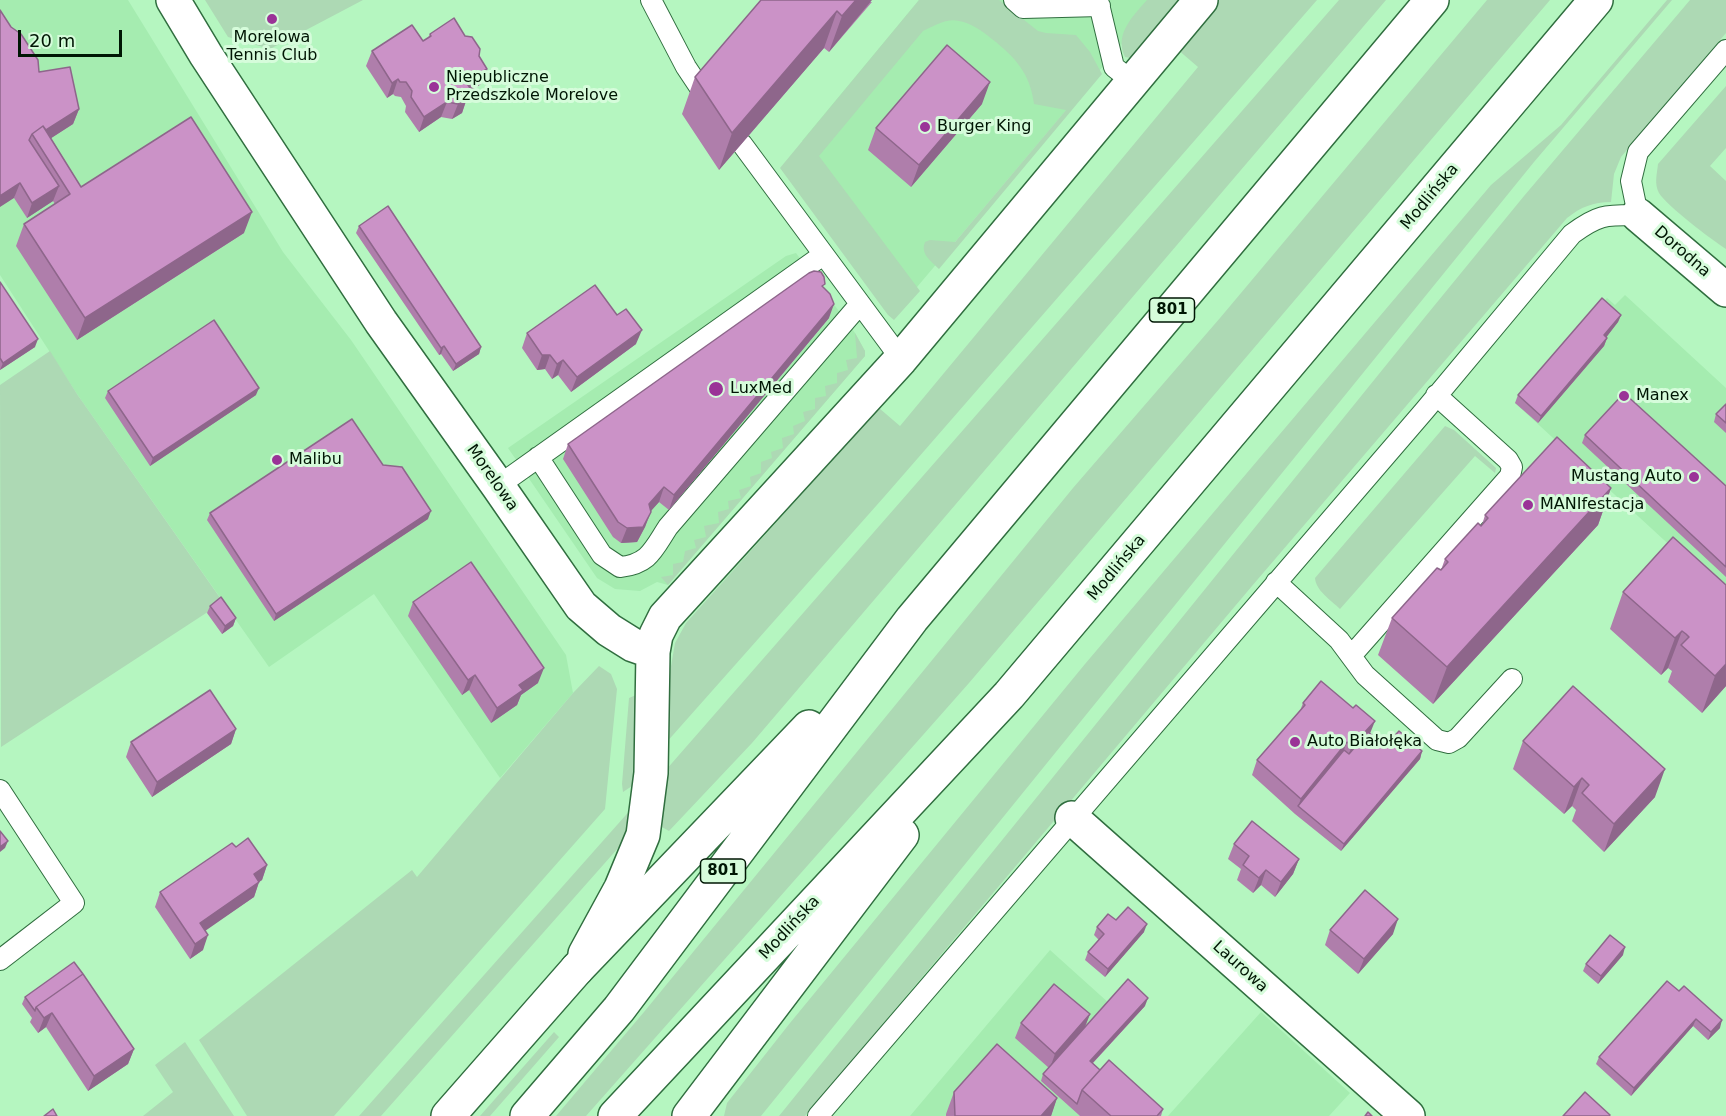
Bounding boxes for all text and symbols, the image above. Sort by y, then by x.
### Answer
marker: Morelowa Tennis Club [265,12,279,26]
scale bar [21,18,124,56]
place label: Morelowa Tennis Club [227,28,317,66]
text: 20 m [29,30,75,51]
place label: Niepubliczne Przedszkole Morelove [446,68,618,106]
marker: Niepubliczne Przedszkole Morelove [427,80,441,94]
place label: Burger King [937,117,1031,137]
marker: Burger King [918,120,932,134]
street label: Modlińska [1397,160,1463,234]
street label: Dorodna [1650,222,1714,282]
road number: 801 [1150,298,1194,322]
place label: LuxMed [730,379,792,399]
marker: LuxMed [707,380,725,398]
place label: Manex [1636,386,1689,406]
marker: Manex [1617,389,1631,403]
street label: Morelowa [462,441,522,515]
place label: Malibu [289,450,342,470]
marker: Malibu [270,453,284,467]
place label: Mustang Auto [1571,467,1682,487]
marker: Mustang Auto [1687,470,1701,484]
place label: MANIfestacja [1540,495,1644,515]
marker: MANIfestacja [1521,498,1535,512]
street label: Modlińska [1084,531,1150,605]
place label: Auto Białołęka [1307,732,1422,752]
marker: Auto Białołęka [1288,735,1302,749]
road number: 801 [700,859,746,883]
street label: Modlińska [756,892,824,964]
street label: Laurowa [1208,937,1272,997]

